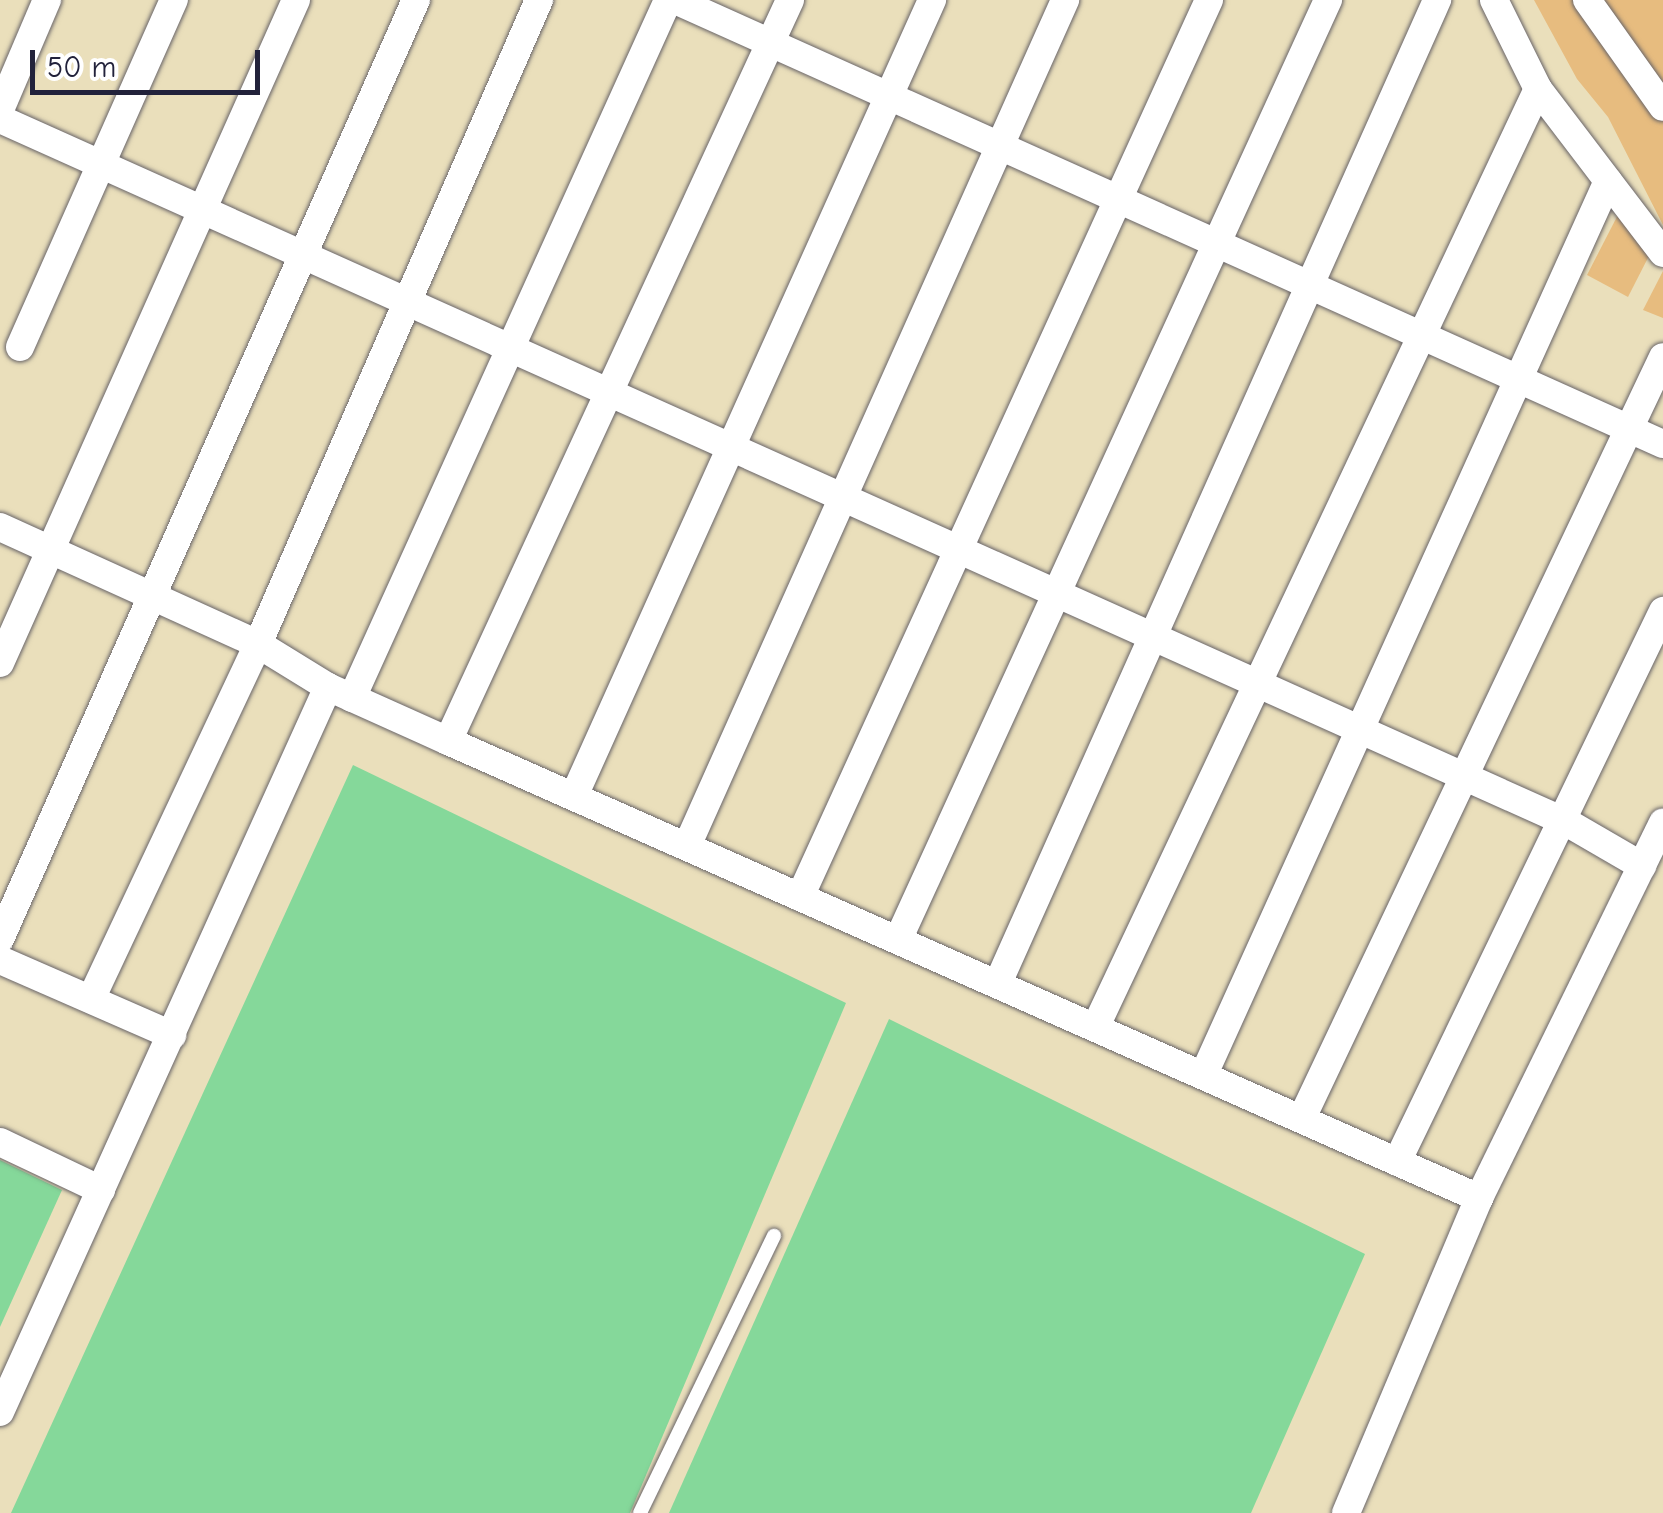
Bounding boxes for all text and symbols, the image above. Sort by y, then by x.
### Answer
scale bar [35,30,265,92]
text: 50 m [47,50,116,85]

